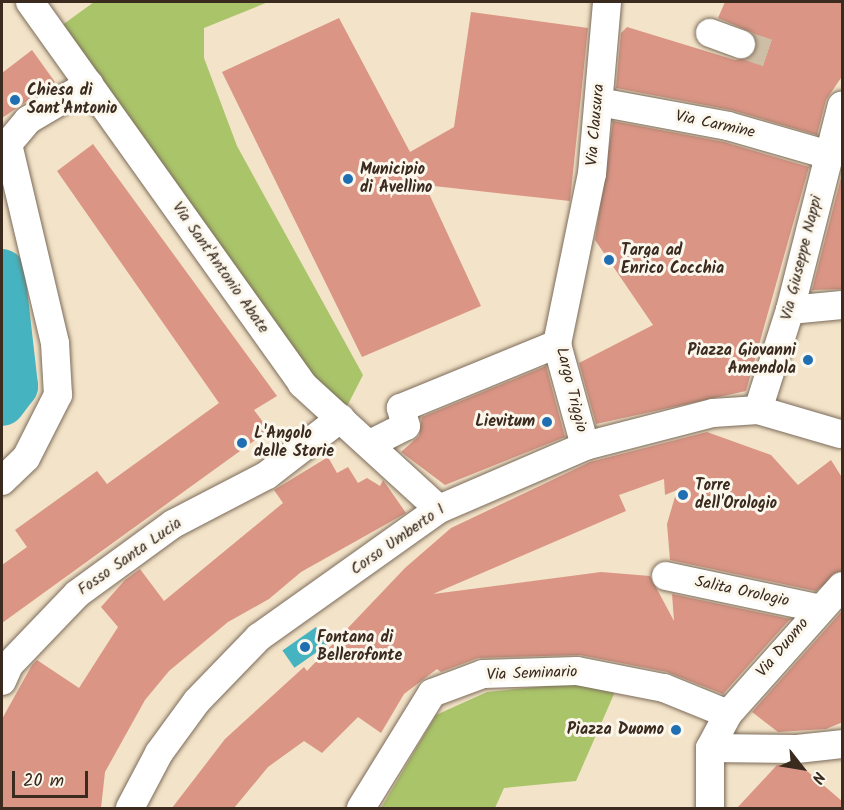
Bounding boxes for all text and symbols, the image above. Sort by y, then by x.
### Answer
place label: Chiesa di Sant'Antonio [27,81,117,119]
street label: Via Clausura [583,83,609,167]
marker: Chiesa di Sant'Antonio [8,93,22,107]
street label: Via Carmine [673,107,757,143]
place label: Municipio di Avellino [360,160,432,198]
marker: Municipio di Avellino [341,172,355,186]
street label: Via Giuseppe Nappi [777,194,827,322]
street label: Via Sant'Antonio Abate [167,199,273,337]
place label: Targa ad Enrico Cocchia [621,241,724,279]
marker: Targa ad Enrico Cocchia [602,253,616,267]
place label: Piazza Giovanni Amendola [687,341,796,379]
street label: Largo Triggio [551,346,591,434]
marker: Piazza Giovanni Amendola [801,353,815,367]
place label: Lievitum [475,412,535,432]
marker: Lievitum [540,415,554,429]
place label: L'Angolo delle Storie [254,424,334,462]
marker: L'Angolo delle Storie [235,436,249,450]
place label: Torre dell'Orologio [695,476,777,514]
marker: Torre dell'Orologio [676,488,690,502]
street label: Corso Umberto I [347,500,449,580]
street label: Fosso Santa Lucia [74,514,186,600]
street label: Salita Orologio [693,573,791,611]
street label: Via Duomo [753,614,813,682]
place label: Fontana di Bellerofonte [317,628,402,666]
marker: Fontana di Bellerofonte [298,640,312,654]
street label: Via Seminario [486,663,578,685]
place label: Piazza Duomo [567,720,664,740]
marker: Piazza Duomo [669,723,683,737]
north arrow [772,738,832,798]
scale bar [15,759,92,797]
text: 20 m [23,767,64,796]
text: N [805,767,831,788]

